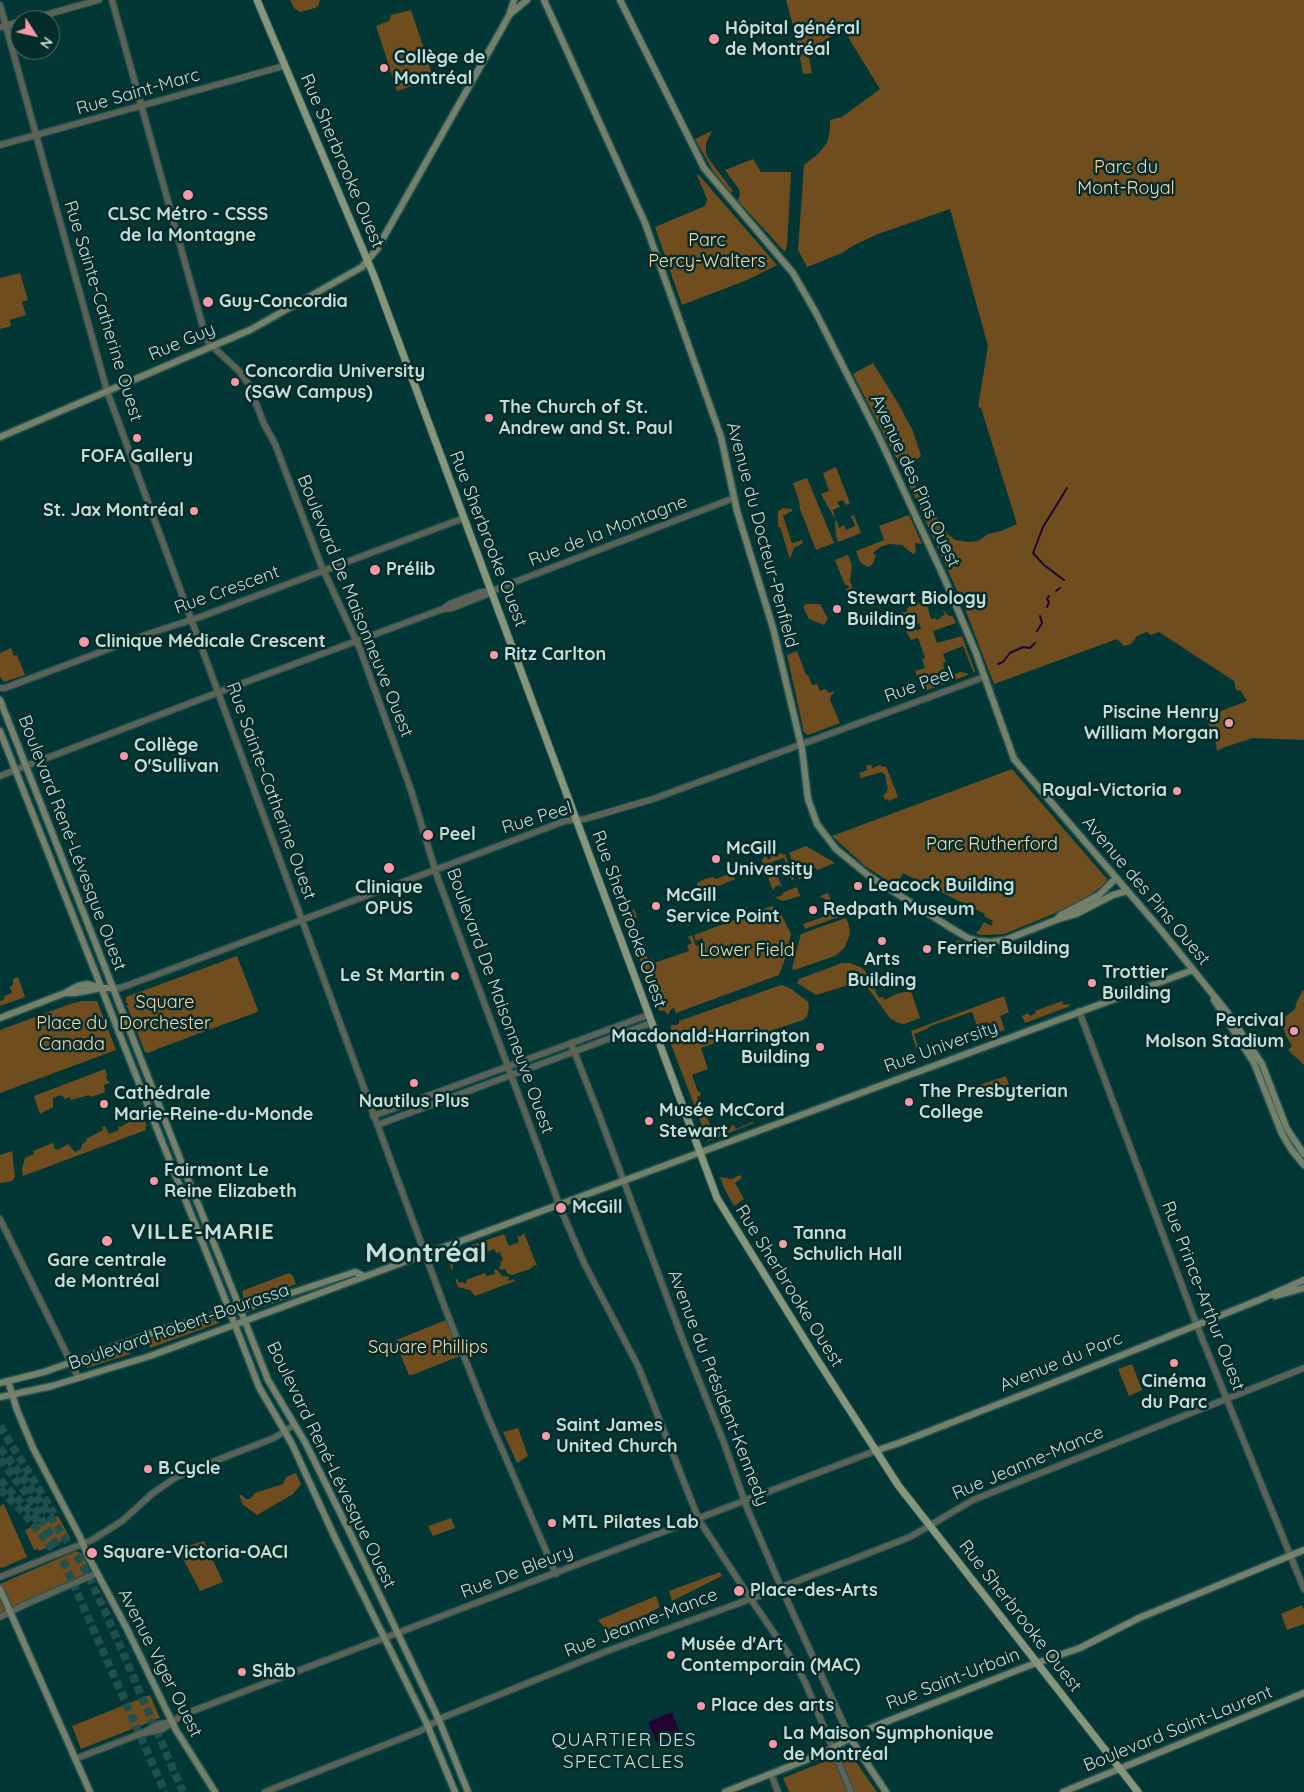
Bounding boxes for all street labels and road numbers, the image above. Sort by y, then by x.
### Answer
street label: Rue Saint-Marc [74,64,202,120]
street label: Rue Sherbrooke Ouest [296,71,388,251]
street label: Rue Sainte-Catherine Ouest [59,198,147,424]
street label: Rue Guy [145,318,219,366]
street label: Avenue des Pins Ouest [865,391,965,571]
street label: Avenue du Docteur-Penfield [721,420,803,650]
street label: Rue Sherbrooke Ouest [444,448,532,630]
street label: Boulevard De Maisonneuve Ouest [292,472,418,740]
street label: Rue de la Montagne [526,491,690,571]
street label: Rue Crescent [172,561,282,619]
street label: Rue Peel [881,662,957,708]
street label: Rue Sainte-Catherine Ouest [222,679,320,903]
street label: Boulevard René-Lévesque Ouest [13,712,131,974]
street label: Rue Peel [499,797,575,839]
street label: Avenue des Pins Ouest [1077,812,1215,970]
street label: Rue Sherbrooke Ouest [587,827,671,1011]
street label: Boulevard De Maisonneuve Ouest [442,865,558,1137]
street label: Rue University [881,1016,1001,1078]
street label: Rue Prince-Arthur Ouest [1157,1198,1249,1394]
street label: Rue Sherbrooke Ouest [730,1201,848,1371]
street label: Avenue du Président-Kennedy [663,1267,773,1509]
street label: Boulevard Robert-Bourassa [66,1279,292,1375]
street label: Avenue du Parc [997,1328,1125,1396]
street label: Boulevard René-Lévesque Ouest [262,1338,400,1592]
street label: Rue Jeanne-Mance [949,1421,1107,1505]
street label: Rue Sherbrooke Ouest [954,1536,1086,1696]
street label: Rue De Bleury [458,1541,576,1603]
street label: Rue Jeanne-Mance [561,1584,721,1662]
street label: Avenue Viger Ouest [113,1585,207,1741]
street label: Rue Saint-Urbain [883,1644,1023,1714]
street label: Boulevard Saint-Laurent [1080,1681,1276,1777]

